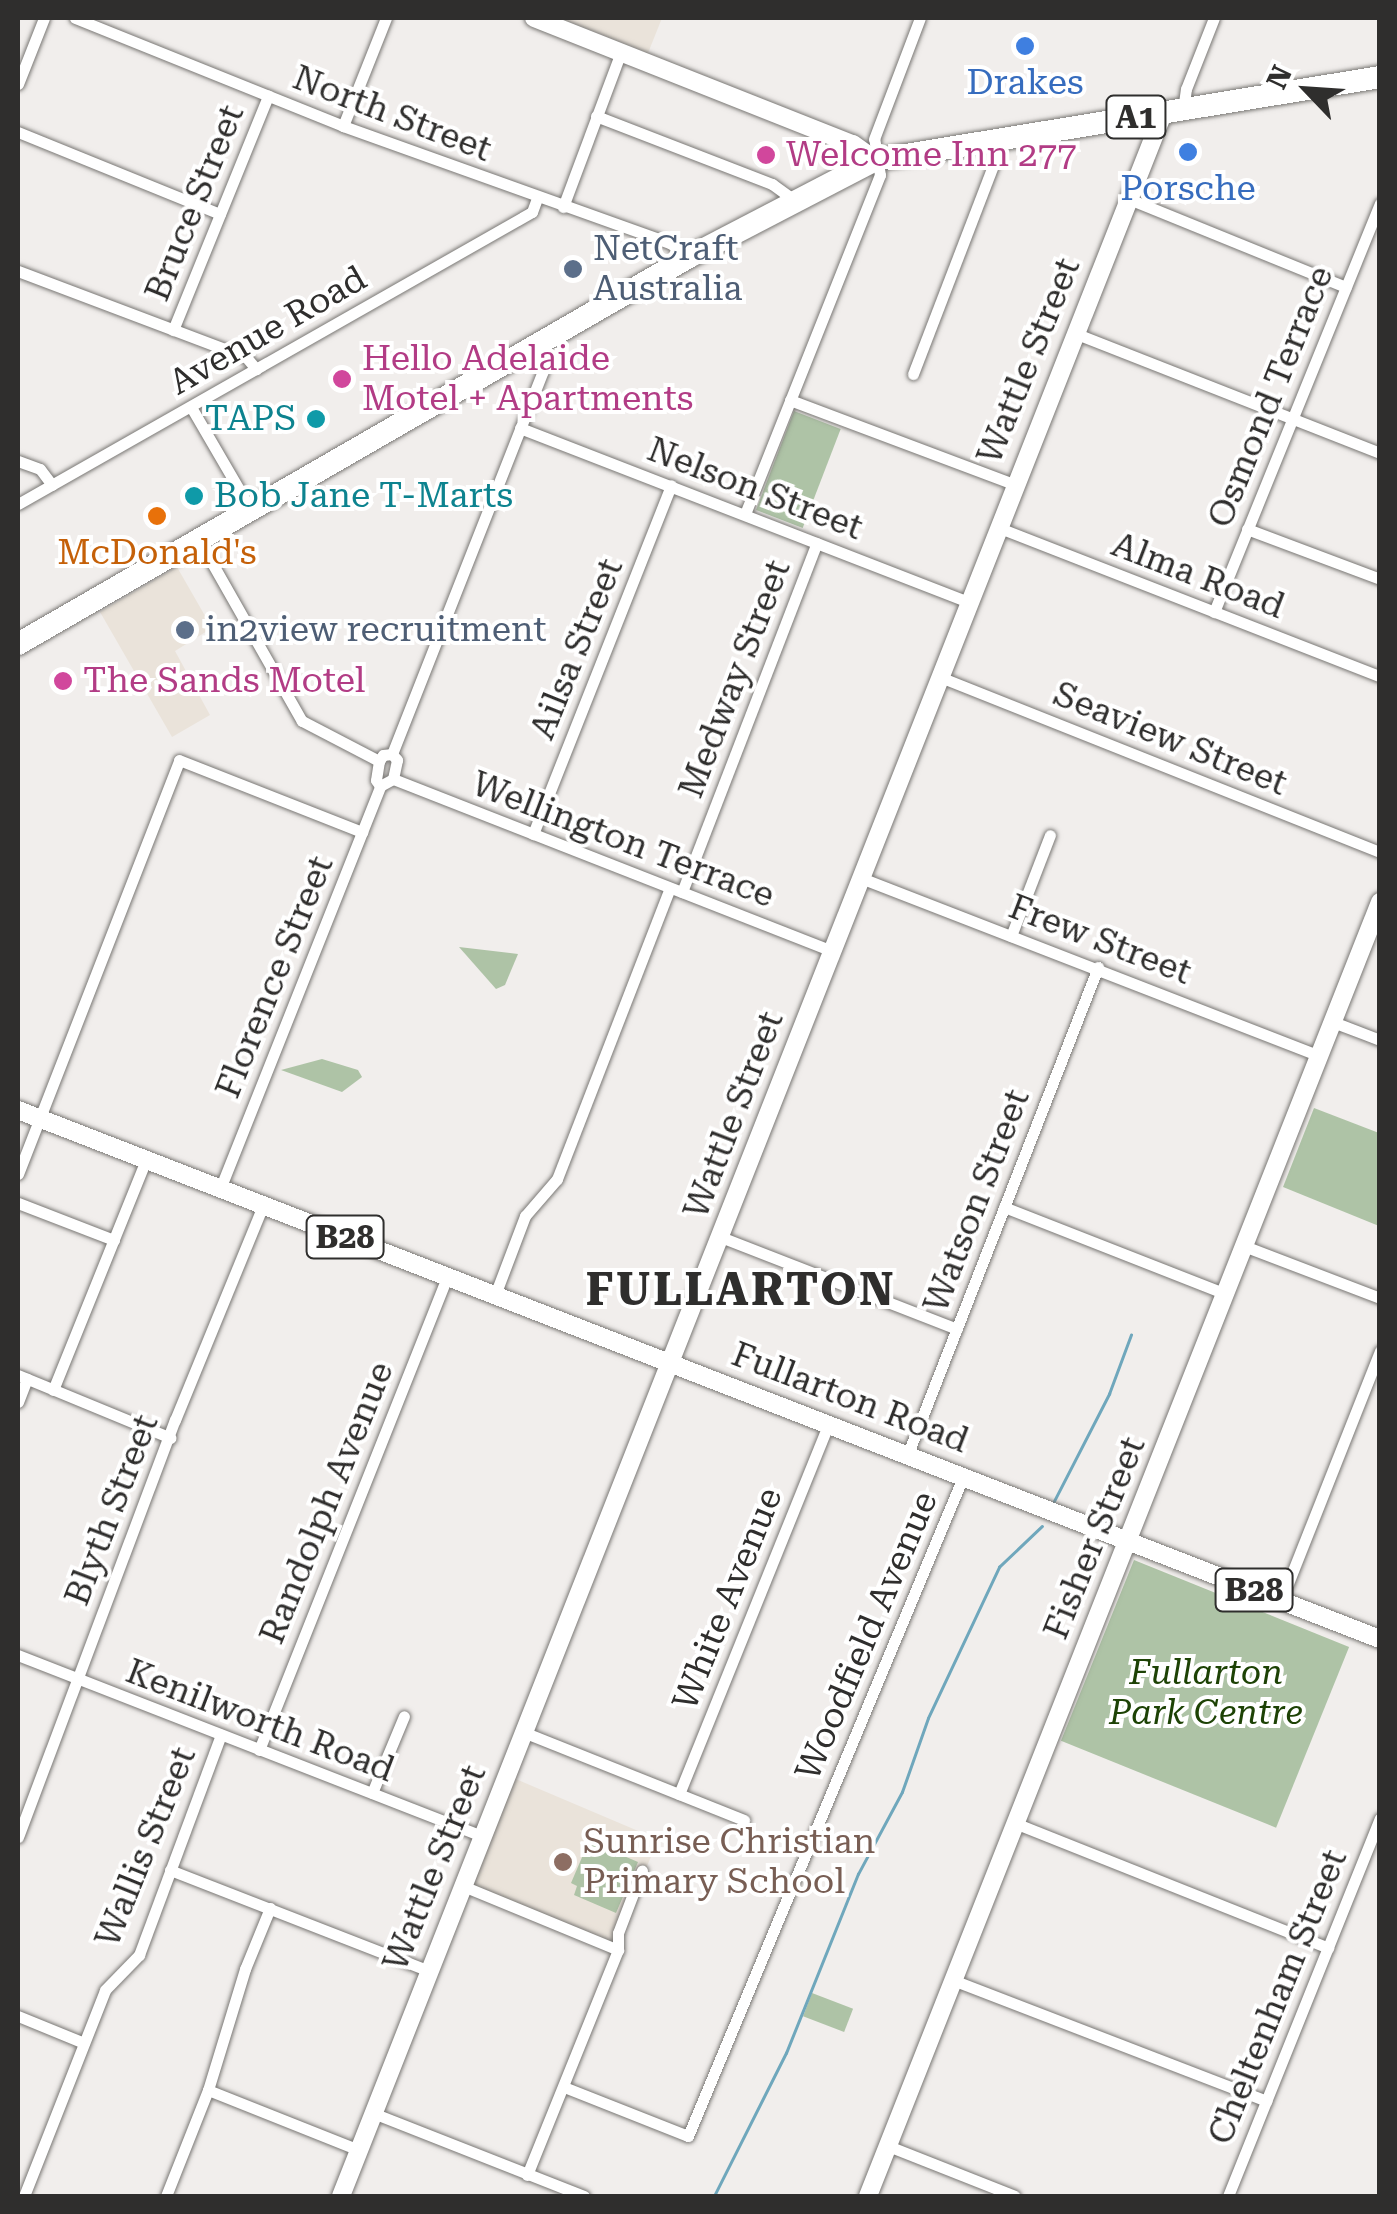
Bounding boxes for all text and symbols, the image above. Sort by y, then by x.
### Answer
marker: Drakes [1014,35,1036,57]
north arrow [1257,40,1357,140]
street label: North Street [287,57,497,171]
text: N [1260,60,1299,94]
place label: Drakes [966,62,1084,104]
road number: A1 [1104,90,1168,144]
street label: Bruce Street [137,99,253,307]
place label: Welcome Inn 277 [786,134,1077,176]
marker: Porsche [1177,141,1199,163]
marker: Welcome Inn 277 [755,144,777,166]
place label: Porsche [1120,168,1256,210]
place label: NetCraft Australia [593,228,743,310]
street label: Wattle Street [969,252,1089,470]
street label: Avenue Road [162,258,374,404]
marker: NetCraft Australia [562,258,584,280]
street label: Osmond Terrace [1199,260,1343,534]
place label: Hello Adelaide Motel + Apartments [362,338,693,420]
marker: Hello Adelaide Motel + Apartments [331,368,353,390]
place label: TAPS [205,398,296,440]
marker: TAPS [305,408,327,430]
street label: Nelson Street [641,429,869,549]
place label: Bob Jane T-Marts [214,475,513,517]
marker: Bob Jane T-Marts [183,485,205,507]
marker: McDonald's [146,505,168,527]
street label: Alma Road [1106,524,1290,628]
place label: McDonald's [57,532,257,574]
street label: Ailsa Street [522,553,632,745]
street label: Medway Street [670,554,800,804]
place label: in2view recruitment [205,609,547,651]
marker: in2view recruitment [174,619,196,641]
place label: The Sands Motel [83,660,365,702]
marker: The Sands Motel [52,670,74,692]
street label: Seaview Street [1047,673,1293,805]
street label: Wellington Terrace [466,763,780,917]
street label: Florence Street [207,850,343,1104]
street label: Frew Street [1003,886,1197,994]
street label: Wattle Street [675,1006,793,1224]
street label: Watson Street [915,1084,1039,1318]
road number: B28 [305,1210,385,1264]
district label: FULLARTON [586,1263,896,1317]
street label: Fullarton Road [726,1334,974,1462]
street label: Randolph Avenue [251,1356,403,1650]
street label: Blyth Street [56,1409,168,1611]
street label: Fisher Street [1035,1431,1155,1645]
street label: White Avenue [664,1482,792,1716]
street label: Woodfield Avenue [787,1485,947,1787]
road number: B28 [1214,1563,1294,1617]
street label: Kenilworth Road [120,1651,400,1791]
park label: Fullarton Park Centre [1109,1652,1303,1734]
street label: Wallis Street [87,1741,205,1953]
street label: Wattle Street [375,1759,495,1977]
place label: Sunrise Christian Primary School [583,1821,875,1903]
street label: Cheltenham Street [1200,1844,1356,2150]
marker: Sunrise Christian Primary School [552,1851,574,1873]

